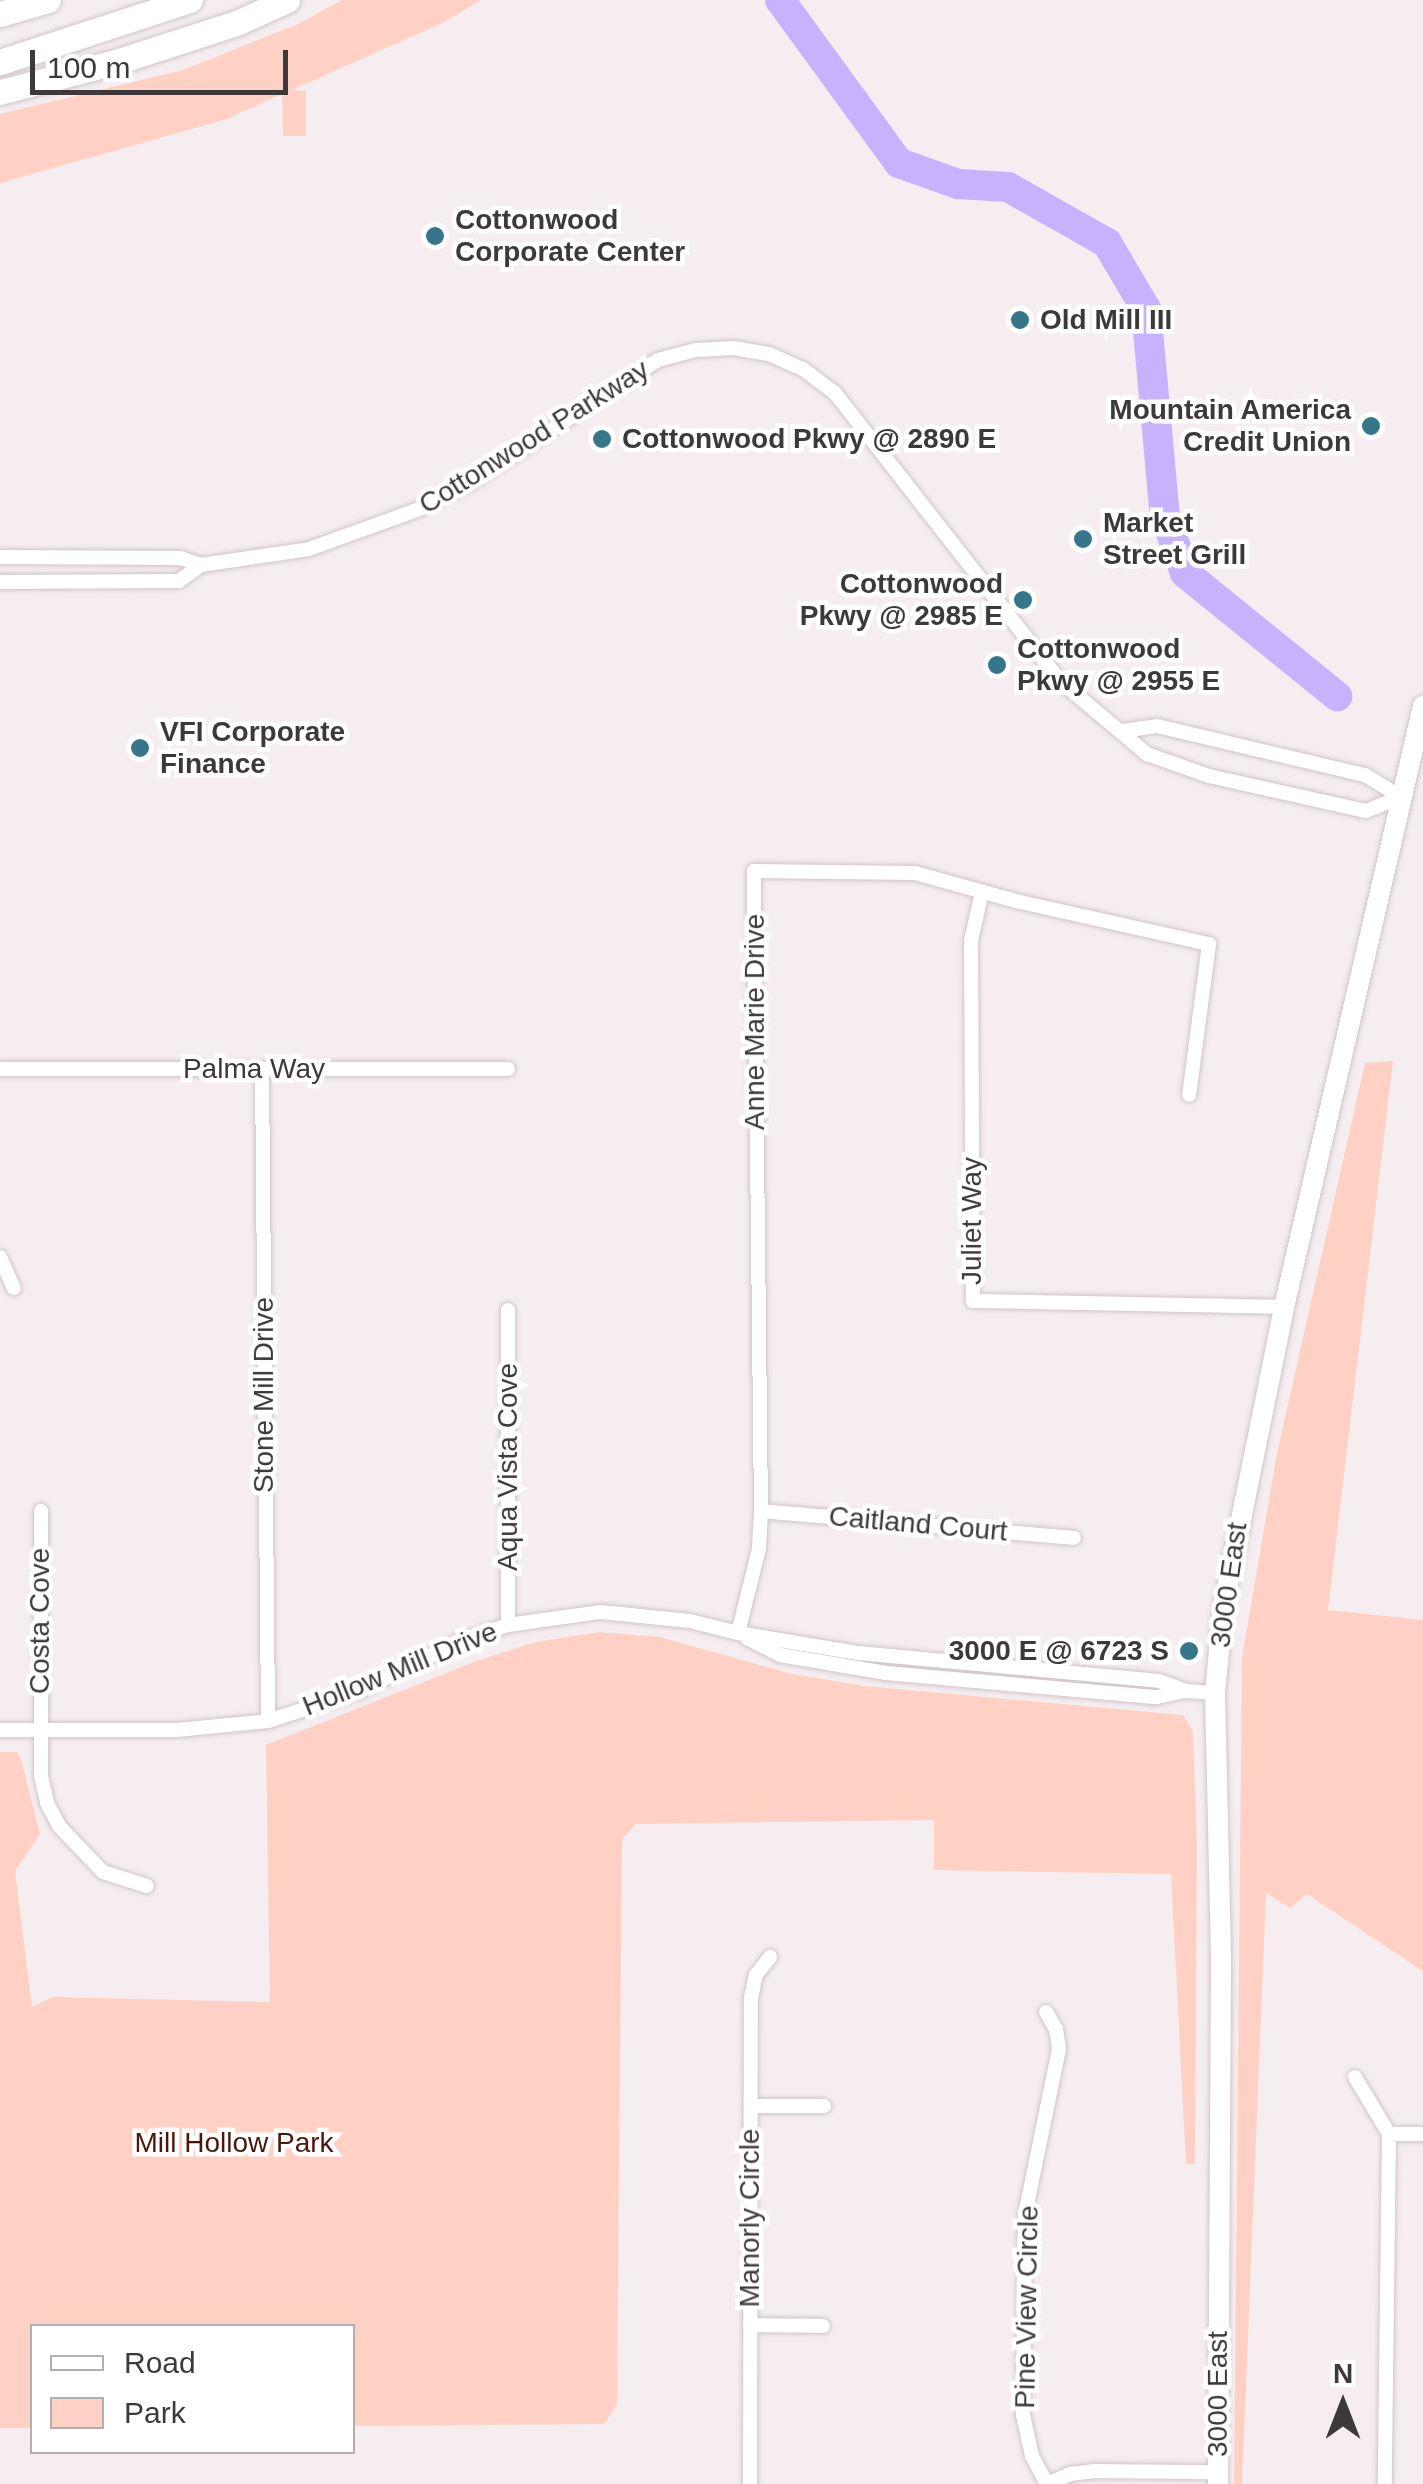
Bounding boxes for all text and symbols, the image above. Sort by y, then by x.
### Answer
scale bar [35,30,292,92]
text: 100 m [47,51,130,84]
place label: Cottonwood Corporate Center [455,203,685,269]
marker: Cottonwood Corporate Center [424,225,446,247]
place label: Old Mill III [1040,303,1172,337]
marker: Old Mill III [1009,309,1031,331]
street label: Cottonwood Parkway [413,353,655,521]
place label: Mountain America Credit Union [1108,393,1351,459]
marker: Mountain America Credit Union [1360,415,1382,437]
place label: Cottonwood Pkwy @ 2890 E [622,422,996,456]
marker: Cottonwood Pkwy @ 2890 E [591,428,613,450]
place label: Market Street Grill [1103,506,1246,572]
marker: Market Street Grill [1072,528,1094,550]
place label: Cottonwood Pkwy @ 2985 E [800,567,1003,633]
marker: Cottonwood Pkwy @ 2985 E [1012,589,1034,611]
place label: Cottonwood Pkwy @ 2955 E [1017,632,1220,698]
marker: Cottonwood Pkwy @ 2955 E [986,654,1008,676]
place label: VFI Corporate Finance [160,715,345,781]
marker: VFI Corporate Finance [129,737,151,759]
street label: Anne Marie Drive [738,914,772,1130]
street label: Palma Way [183,1052,325,1086]
street label: Juliet Way [955,1157,989,1285]
street label: Stone Mill Drive [247,1297,281,1493]
street label: Aqua Vista Cove [491,1363,525,1571]
street label: Caitland Court [827,1499,1009,1549]
street label: 3000 East [1204,1520,1254,1650]
street label: Costa Cove [23,1548,57,1694]
street label: Hollow Mill Drive [298,1615,502,1723]
place label: 3000 E @ 6723 S [949,1634,1169,1668]
marker: 3000 E @ 6723 S [1178,1640,1200,1662]
park label: Mill Hollow Park [134,2126,334,2160]
street label: Manorly Circle [733,2129,767,2307]
street label: Pine View Circle [1008,2205,1046,2409]
legend [30,2324,355,2454]
street label: 3000 East [1201,2331,1235,2457]
text: Road [124,2346,196,2379]
north arrow [1293,2354,1393,2454]
text: N [1333,2358,1353,2389]
text: Park [124,2396,186,2429]

